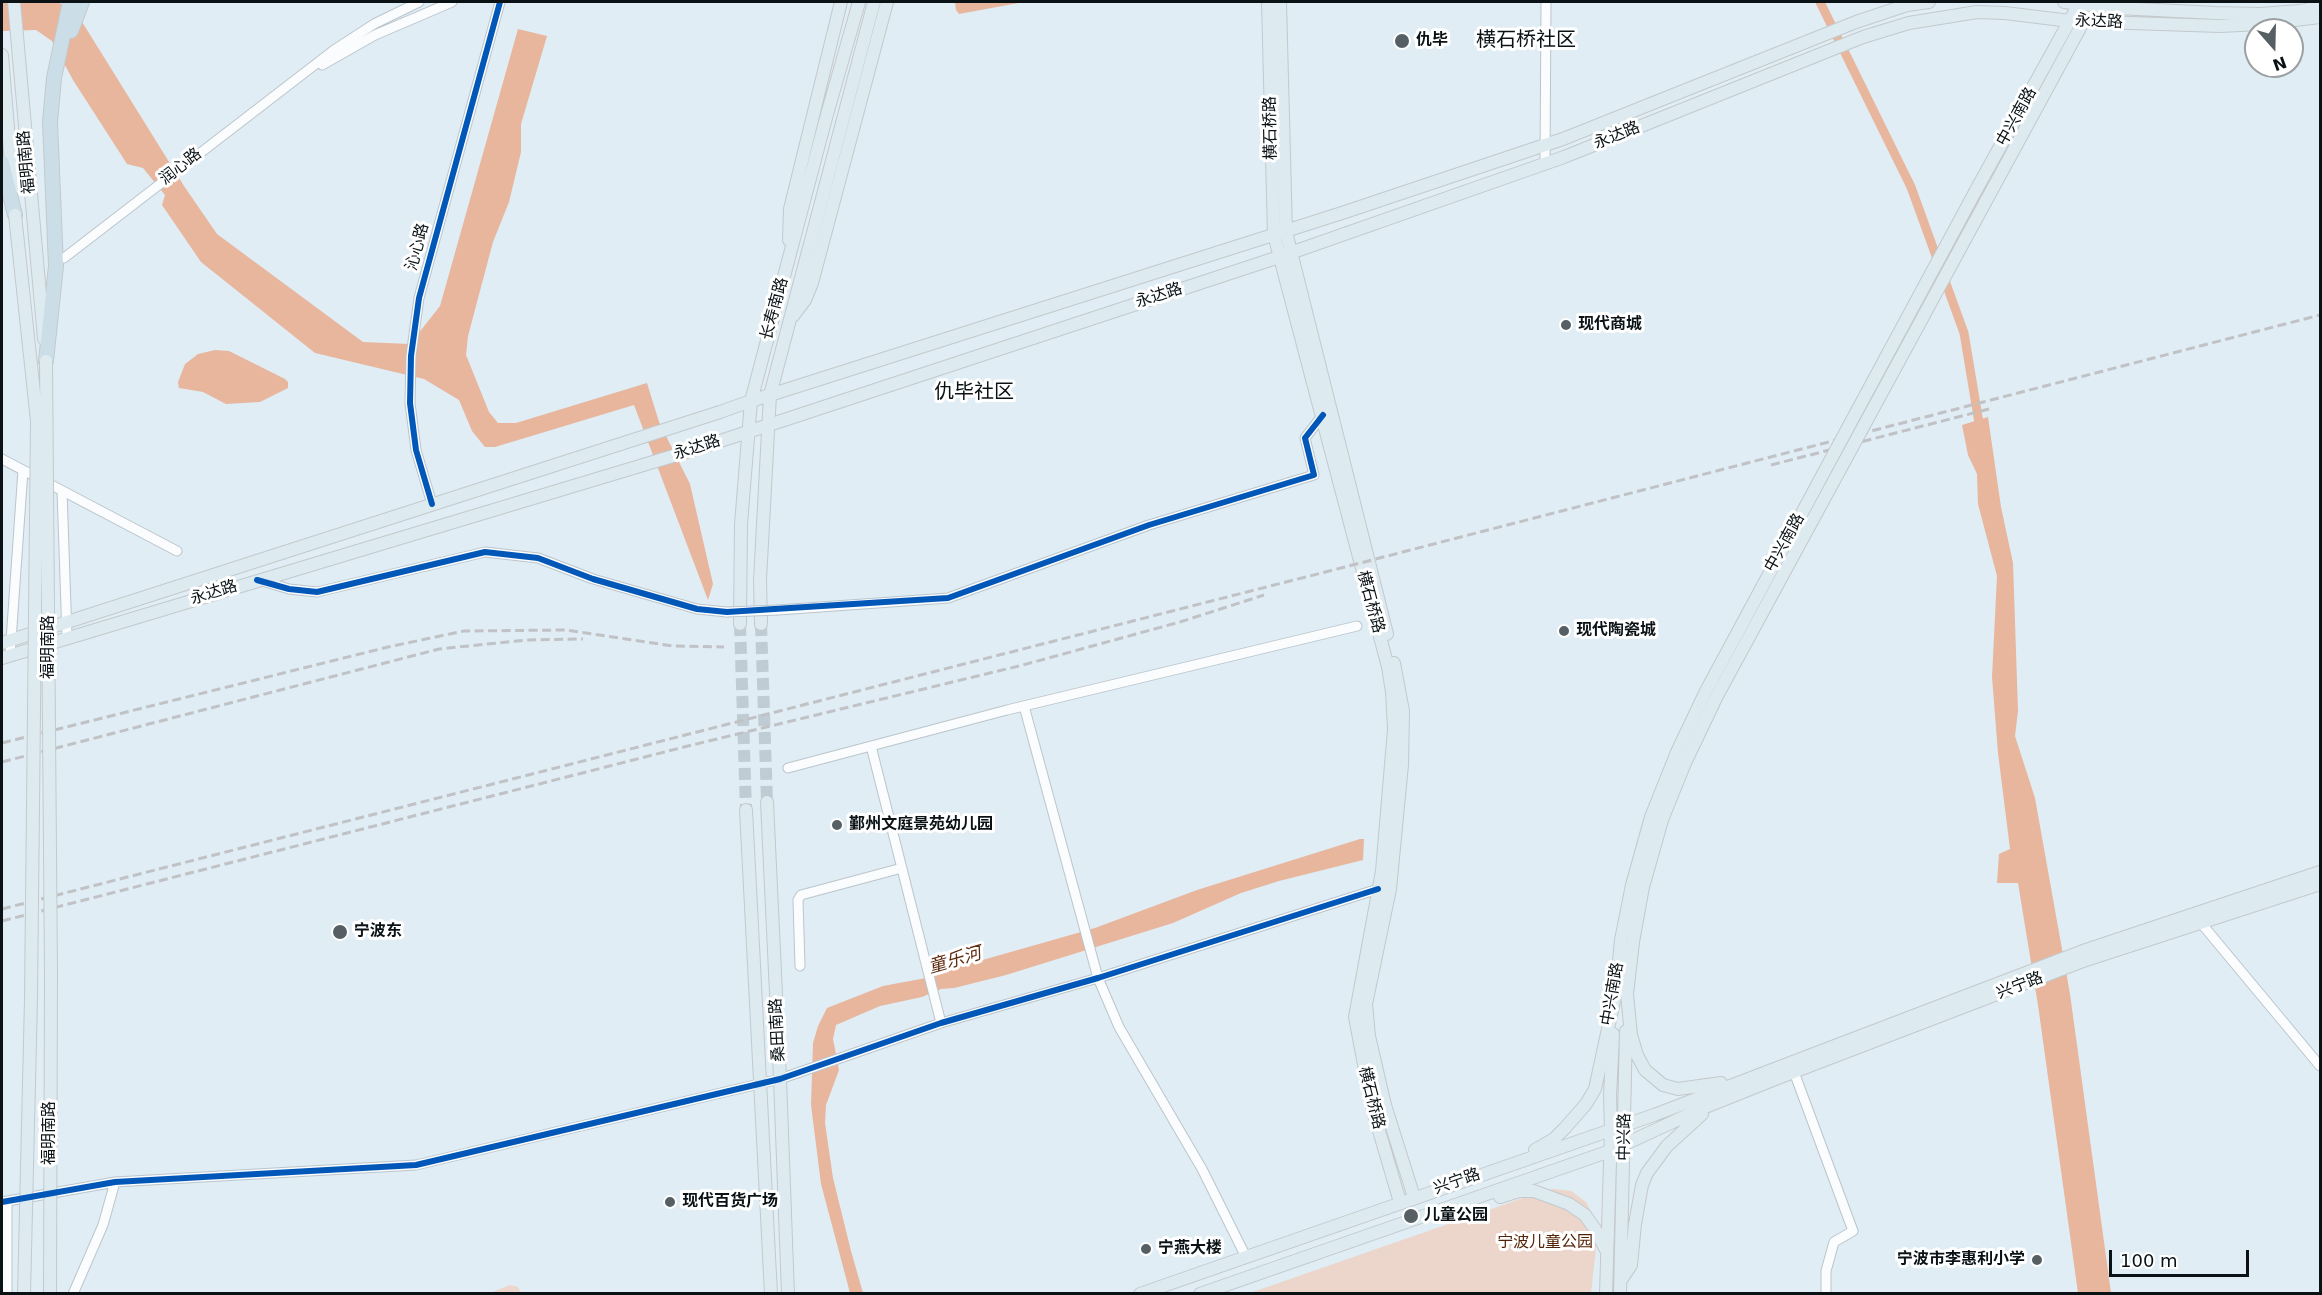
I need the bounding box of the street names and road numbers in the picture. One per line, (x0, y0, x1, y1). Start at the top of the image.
street label: 永达路 (2075, 12, 2123, 32)
street label: 中兴南路 (1993, 84, 2041, 150)
street label: 横石桥路 (1261, 96, 1281, 160)
street label: 永达路 (1591, 118, 1643, 154)
street label: 福明南路 (15, 129, 39, 195)
street label: 润心路 (156, 145, 206, 189)
street label: 沁心路 (403, 221, 433, 273)
street label: 长寿南路 (757, 276, 793, 342)
street label: 永达路 (1133, 279, 1185, 313)
street label: 永达路 (671, 431, 723, 465)
street label: 中兴南路 (1761, 510, 1809, 576)
street label: 横石桥路 (1352, 569, 1388, 635)
street label: 永达路 (188, 577, 240, 609)
street label: 福明南路 (39, 615, 59, 679)
street label: 中兴南路 (1598, 961, 1628, 1027)
street label: 兴宁路 (1994, 968, 2046, 1004)
street label: 桑田南路 (767, 998, 789, 1062)
street label: 横石桥路 (1354, 1065, 1388, 1131)
street label: 福明南路 (40, 1101, 60, 1165)
street label: 中兴路 (1615, 1113, 1635, 1161)
street label: 兴宁路 (1431, 1165, 1483, 1199)

